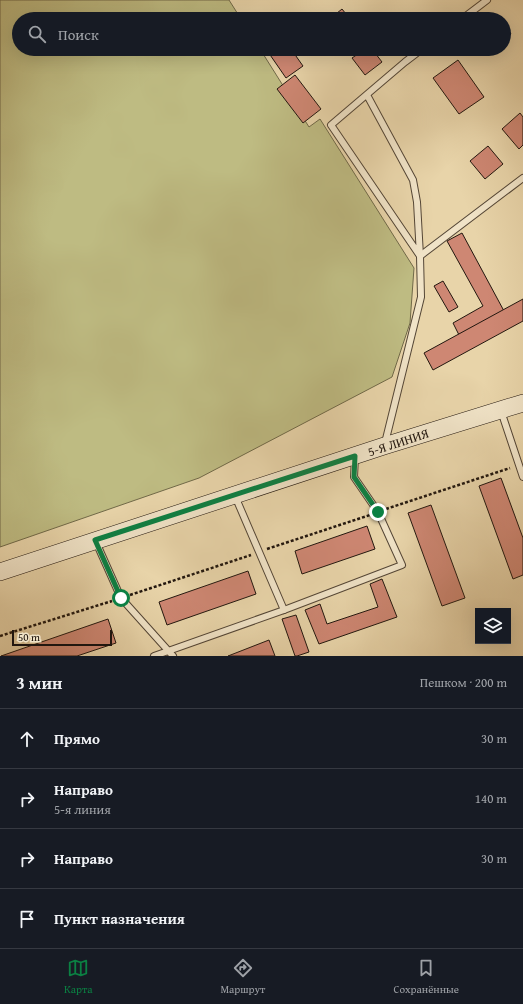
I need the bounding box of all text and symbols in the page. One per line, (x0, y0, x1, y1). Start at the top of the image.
search box (12, 12, 511, 56)
icon: search (26, 23, 48, 45)
text: Поиск (58, 24, 99, 45)
street label: 5-Я ЛИНИЯ (365, 424, 432, 461)
route end (369, 503, 387, 521)
route start (112, 589, 130, 607)
map controls (475, 608, 511, 644)
button: layers (475, 608, 511, 644)
scale bar (12, 628, 112, 647)
text: 50 m (18, 629, 40, 645)
text: 3 мин (16, 670, 62, 695)
text: Пешком · 200 m (420, 673, 507, 692)
icon: ahead (16, 728, 38, 750)
text: Прямо (54, 728, 100, 749)
text: 30 m (481, 729, 507, 748)
text: Направо (54, 779, 113, 800)
icon: right (16, 788, 38, 810)
text: 140 m (475, 789, 507, 808)
text: 5-я линия (54, 800, 111, 819)
icon: right (16, 848, 38, 870)
text: Направо (54, 848, 113, 869)
text: 30 m (481, 849, 507, 868)
icon: arrive (16, 908, 38, 930)
text: Пункт назначения (54, 908, 185, 929)
tab: Карта (64, 957, 92, 997)
tab: Маршрут (220, 957, 265, 997)
tab: Сохранённые (393, 957, 459, 997)

